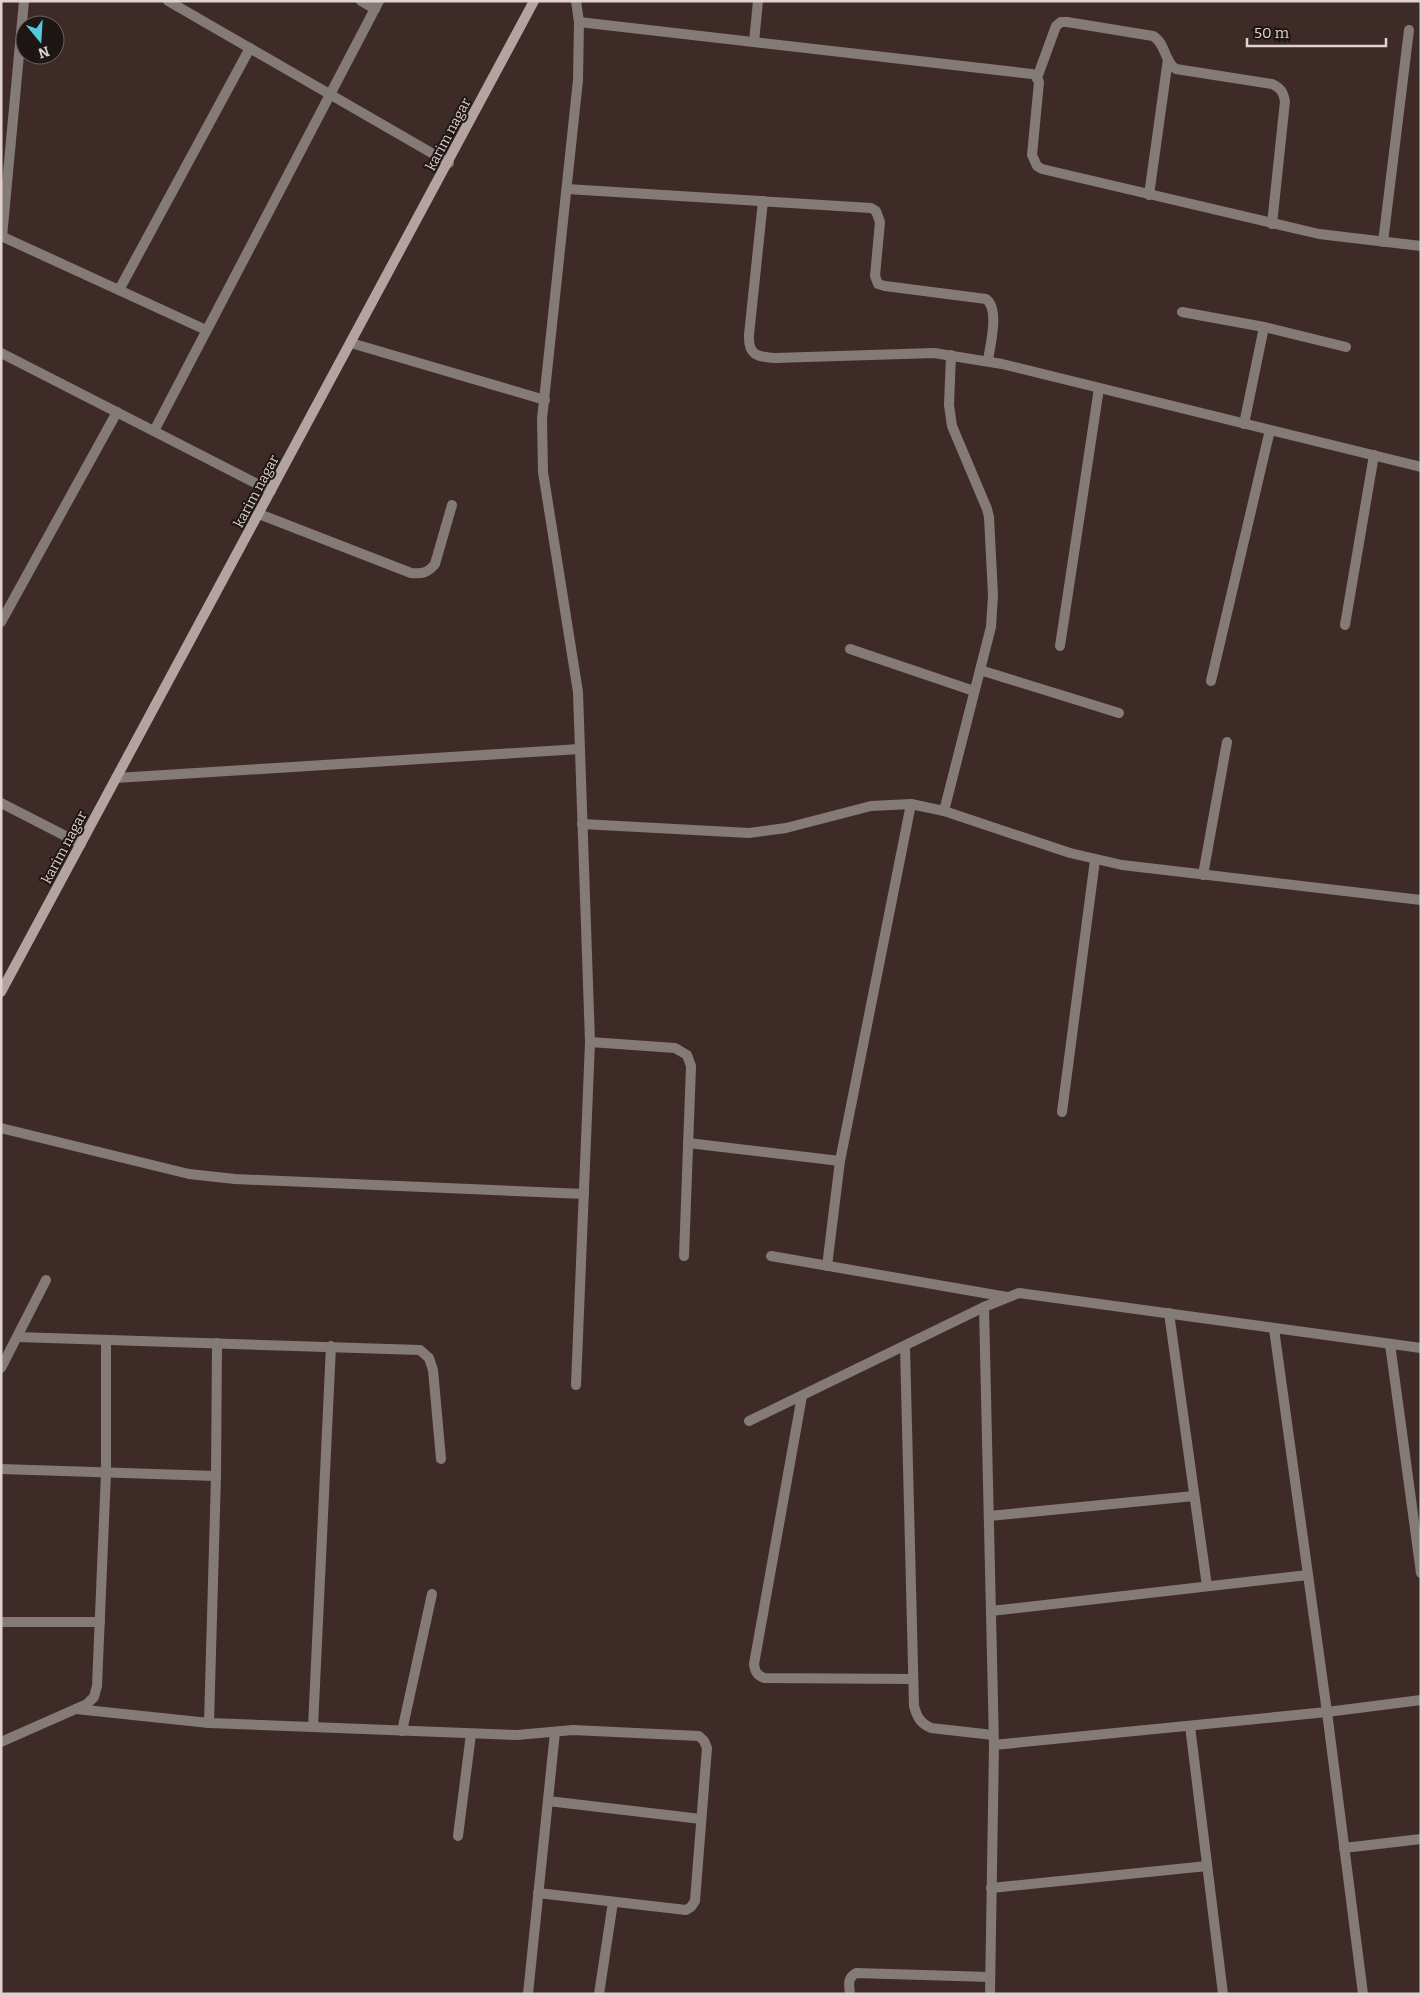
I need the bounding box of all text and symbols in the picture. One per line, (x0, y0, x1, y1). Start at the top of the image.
north arrow (15, 15, 65, 65)
scale bar (1247, 15, 1386, 47)
text: 50 m (1254, 24, 1290, 42)
text: N (36, 42, 52, 62)
street label: karim nagar (422, 95, 475, 173)
street label: karim nagar (230, 452, 283, 530)
street label: karim nagar (38, 808, 91, 886)

